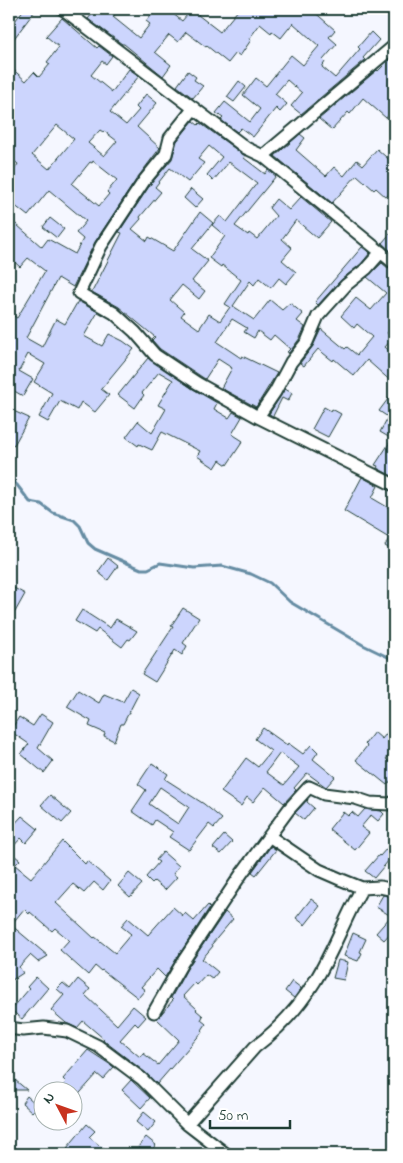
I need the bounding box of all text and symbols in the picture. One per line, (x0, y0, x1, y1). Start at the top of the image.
north arrow (32, 1080, 82, 1130)
text: N (38, 1088, 60, 1109)
scale bar (210, 1098, 290, 1130)
text: 50 m (218, 1105, 249, 1127)

